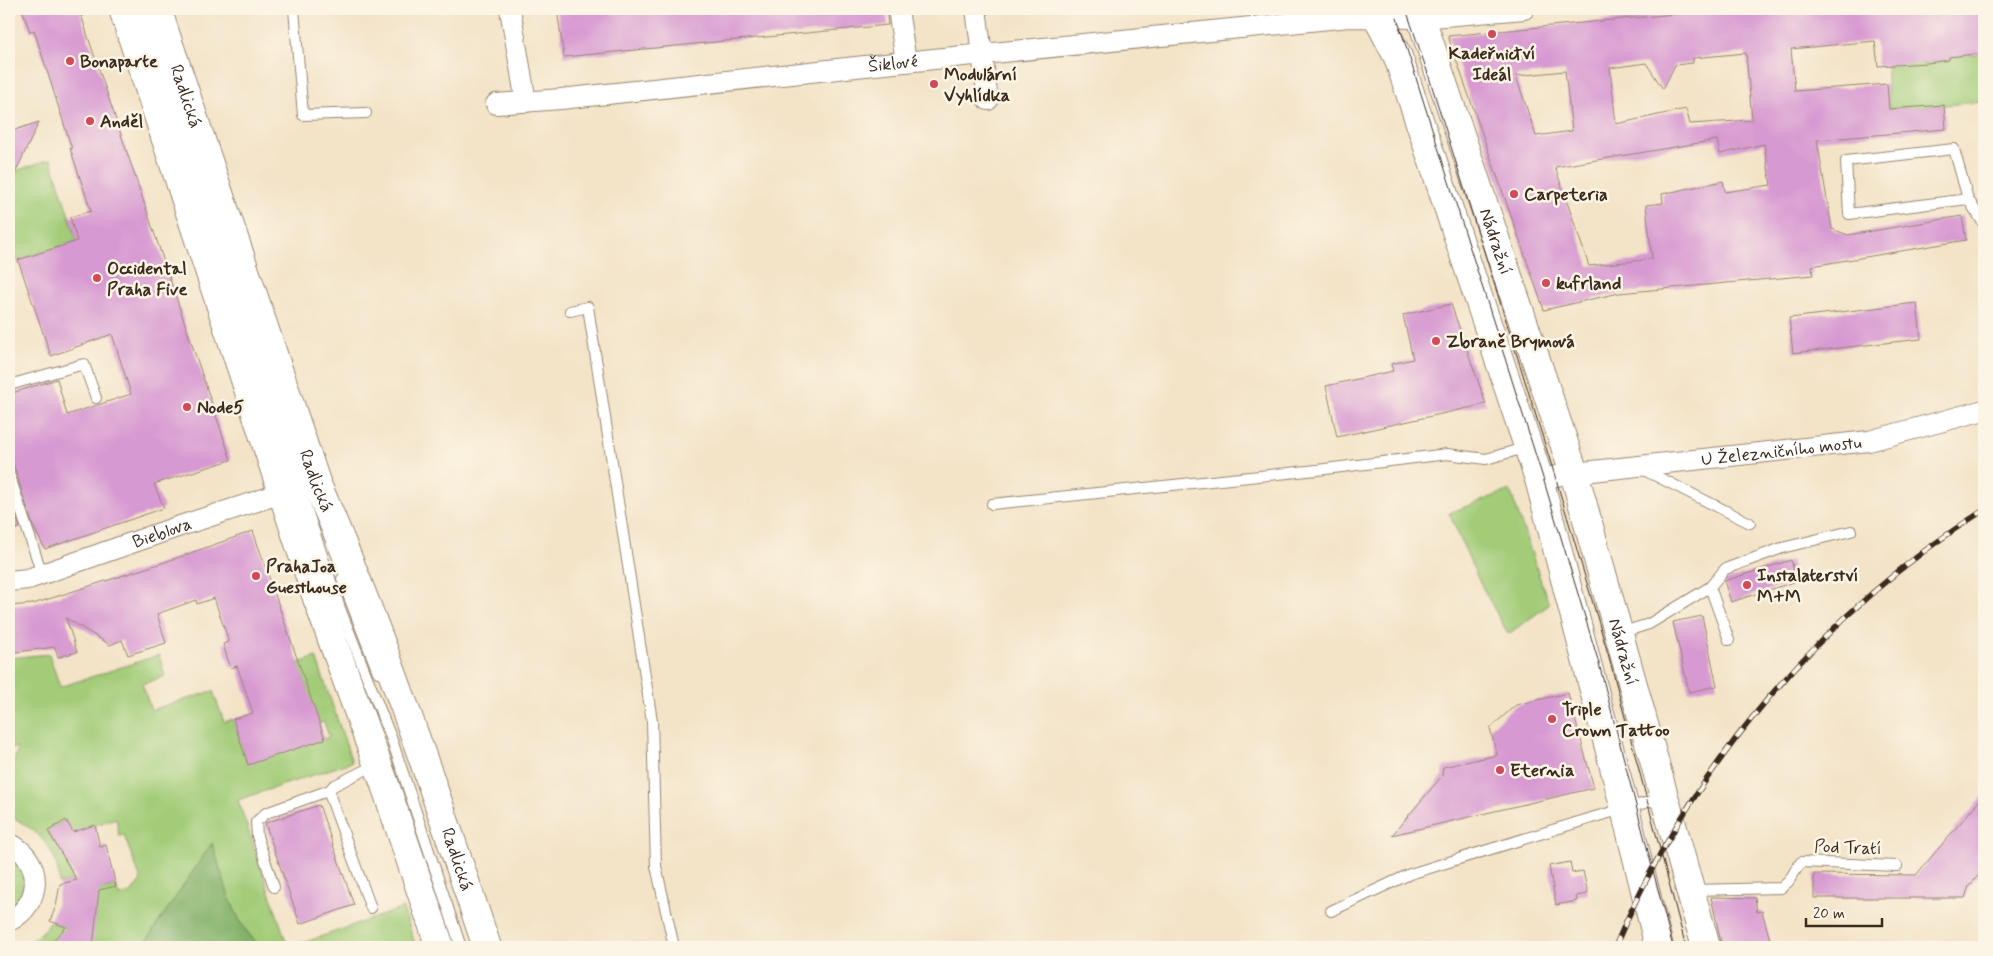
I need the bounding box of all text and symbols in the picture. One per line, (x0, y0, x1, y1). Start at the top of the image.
marker: Kadeřnictví Ideál (1486, 28, 1498, 40)
place label: Kadeřnictví Ideál (1449, 42, 1535, 87)
place label: Bonaparte (80, 50, 158, 74)
street label: Šiklové (867, 50, 919, 79)
marker: Bonaparte (64, 55, 76, 67)
street label: Radlická (164, 62, 207, 131)
place label: Modulární Vyhlídka (944, 63, 1017, 108)
marker: Modulární Vyhlídka (928, 78, 940, 90)
place label: Anděl (100, 110, 143, 134)
marker: Anděl (84, 115, 96, 127)
place label: Carpeteria (1524, 183, 1608, 207)
marker: Carpeteria (1508, 188, 1520, 200)
street label: Nádražní (1473, 205, 1517, 278)
place label: Occidental Praha Five (107, 257, 188, 302)
marker: Occidental Praha Five (91, 272, 103, 284)
place label: kufrland (1556, 272, 1621, 296)
marker: kufrland (1540, 277, 1552, 289)
place label: Zbraně Brymová (1446, 330, 1575, 354)
marker: Zbraně Brymová (1430, 335, 1442, 347)
place label: Node5 (197, 396, 244, 420)
marker: Node5 (181, 401, 193, 413)
street label: U Železničního mostu (1700, 431, 1863, 472)
street label: Radlická (293, 447, 339, 516)
street label: Bieblova (129, 512, 195, 555)
place label: PrahaJoa Guesthouse (266, 555, 347, 600)
place label: Instalaterství M+M (1757, 564, 1858, 609)
marker: PrahaJoa Guesthouse (250, 570, 262, 582)
marker: Instalaterství M+M (1741, 579, 1753, 591)
street label: Nádražní (1602, 616, 1644, 688)
place label: Triple Crown Tattoo (1562, 698, 1670, 743)
marker: Triple Crown Tattoo (1546, 713, 1558, 725)
place label: Eternia (1510, 759, 1574, 783)
marker: Eternia (1494, 764, 1506, 776)
street label: Radlická (435, 825, 478, 894)
street label: Pod Tratí (1814, 835, 1882, 861)
scale bar (1806, 896, 1882, 928)
text: 20 m (1813, 904, 1845, 924)

